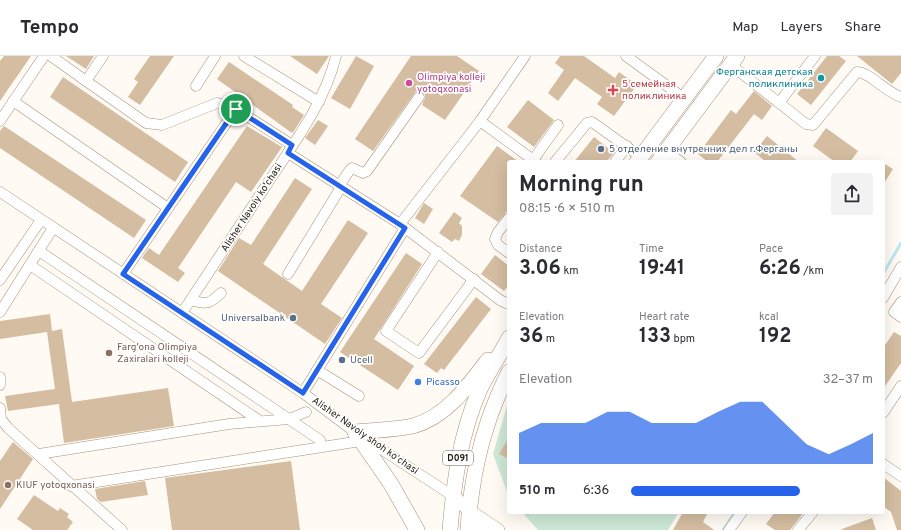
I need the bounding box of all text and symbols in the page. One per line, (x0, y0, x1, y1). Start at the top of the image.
text: Tempo (20, 16, 79, 40)
text: Map (732, 19, 758, 36)
text: Layers (780, 19, 822, 36)
text: Share (844, 19, 881, 36)
place label: Ферганская детская поликлиника (716, 66, 813, 91)
place label: Olimpiya kolleji yotoqxonasi (417, 71, 485, 96)
marker: Ферганская детская поликлиника (816, 73, 826, 83)
marker: Olimpiya kolleji yotoqxonasi (404, 78, 414, 88)
place label: 5 семейная поликлиника (622, 78, 686, 103)
marker: 5 семейная поликлиника (607, 84, 619, 96)
pin (219, 92, 253, 126)
icon: arrive (225, 98, 247, 120)
place label: 5 отделение внутренних дел г.Ферганы (609, 143, 798, 156)
marker: 5 отделение внутренних дел г.Ферганы (596, 144, 606, 154)
street label: Alisher Navoiy ko'chasi (219, 161, 285, 255)
text: Morning run (519, 172, 644, 199)
button: share (831, 173, 873, 215)
text: 08:15 · 6 × 510 m (519, 201, 615, 217)
text: Distance (519, 242, 562, 256)
text: Time (639, 242, 664, 256)
text: Pace (759, 242, 783, 256)
text: 3.06 (519, 256, 561, 282)
text: 19:41 (639, 256, 685, 282)
text: 6:26 (759, 256, 801, 282)
text: km (561, 264, 579, 278)
text: /km (801, 264, 824, 278)
text: Elevation (519, 310, 564, 324)
text: Heart rate (639, 310, 689, 324)
text: kcal (759, 310, 779, 324)
place label: Universalbank (221, 312, 285, 325)
marker: Universalbank (288, 313, 298, 323)
text: 36 (519, 324, 543, 350)
text: 133 (639, 324, 671, 350)
text: 192 (759, 324, 792, 350)
text: m (543, 332, 555, 346)
text: bpm (671, 332, 695, 346)
place label: Farg'ona Olimpiya Zaxiralari kolleji (117, 341, 197, 366)
marker: Farg'ona Olimpiya Zaxiralari kolleji (104, 348, 114, 358)
place label: Ucell (350, 354, 373, 367)
marker: Ucell (337, 355, 347, 365)
text: Elevation (519, 372, 572, 388)
text: 32–37 m (823, 372, 873, 388)
place label: Picasso (426, 376, 460, 389)
marker: Picasso (413, 377, 423, 387)
street label: Alisher Navoiy shoh koʻchasi (309, 394, 421, 478)
road number: D091 (443, 451, 473, 465)
place label: KIUF yotoqxonasi (16, 479, 95, 492)
marker: KIUF yotoqxonasi (3, 480, 13, 490)
text: 510 m (519, 483, 555, 499)
text: 6:36 (583, 483, 609, 499)

